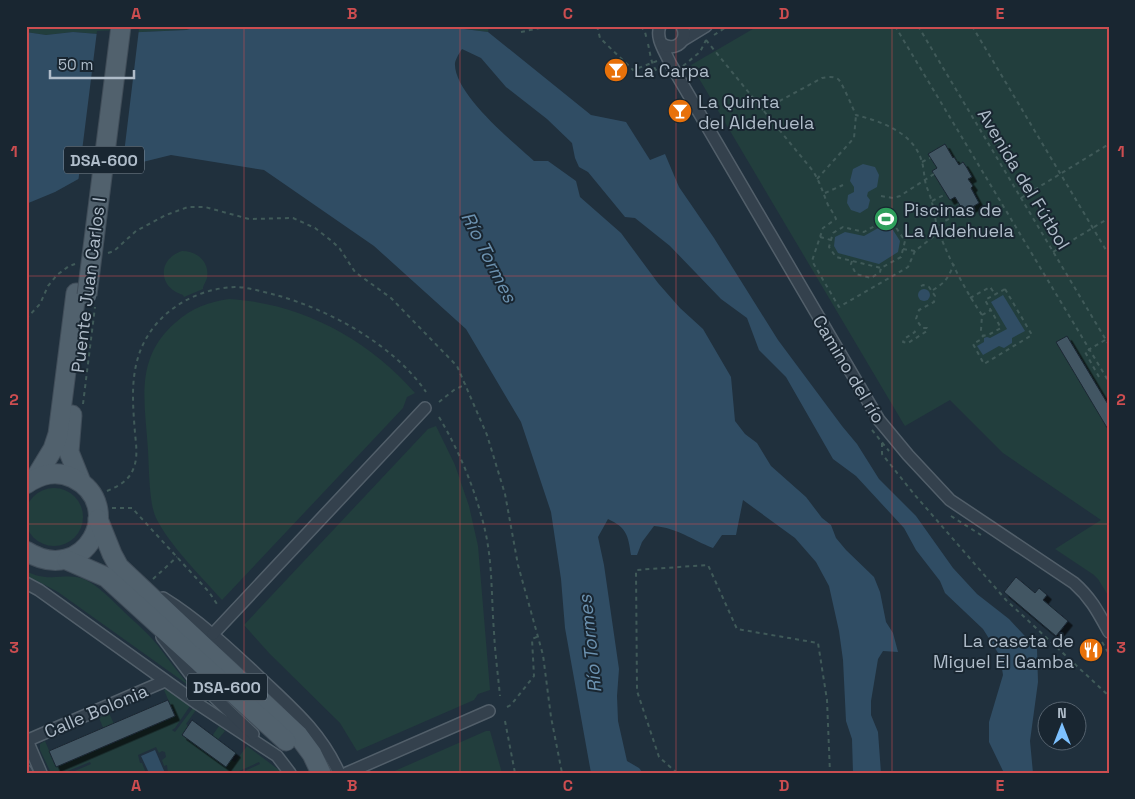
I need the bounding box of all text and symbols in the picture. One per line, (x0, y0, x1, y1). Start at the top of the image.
text: A (131, 3, 141, 24)
text: B (347, 3, 357, 24)
text: C (563, 3, 573, 24)
text: D (779, 3, 789, 24)
text: E (996, 3, 1005, 24)
scale bar (50, 48, 134, 80)
text: 50 m (58, 55, 93, 74)
bar icon: La Carpa (603, 57, 629, 83)
place label: La Carpa (634, 59, 709, 82)
place label: La Quinta del Aldehuela (698, 90, 814, 134)
bar icon: La Quinta del Aldehuela (667, 98, 693, 124)
street label: Avenida del Fútbol (973, 104, 1075, 254)
text: 1 (10, 141, 18, 162)
text: 1 (1117, 141, 1125, 162)
road number: DSA-600 (64, 146, 144, 174)
street label: Puente Juan Carlos I (66, 196, 110, 374)
place label: Piscinas de La Aldehuela (904, 198, 1014, 242)
sports icon: Piscinas de La Aldehuela (873, 206, 899, 232)
water label: Río Tormes (455, 207, 523, 307)
street label: Camino del río (808, 311, 890, 427)
text: 2 (9, 389, 19, 410)
text: 2 (1116, 389, 1126, 410)
water label: Río Tormes (572, 593, 608, 694)
place label: La caseta de Miguel El Gamba (933, 629, 1074, 673)
text: 3 (9, 637, 19, 658)
restaurant icon: La caseta de Miguel El Gamba (1078, 637, 1104, 663)
text: 3 (1116, 637, 1126, 658)
road number: DSA-600 (187, 674, 267, 700)
street label: Calle Bolonia (41, 679, 151, 743)
north arrow (1038, 702, 1088, 752)
text: N (1057, 704, 1067, 722)
text: A (131, 775, 141, 796)
text: B (347, 775, 357, 796)
text: C (563, 775, 573, 796)
text: D (779, 775, 789, 796)
text: E (996, 775, 1005, 796)

